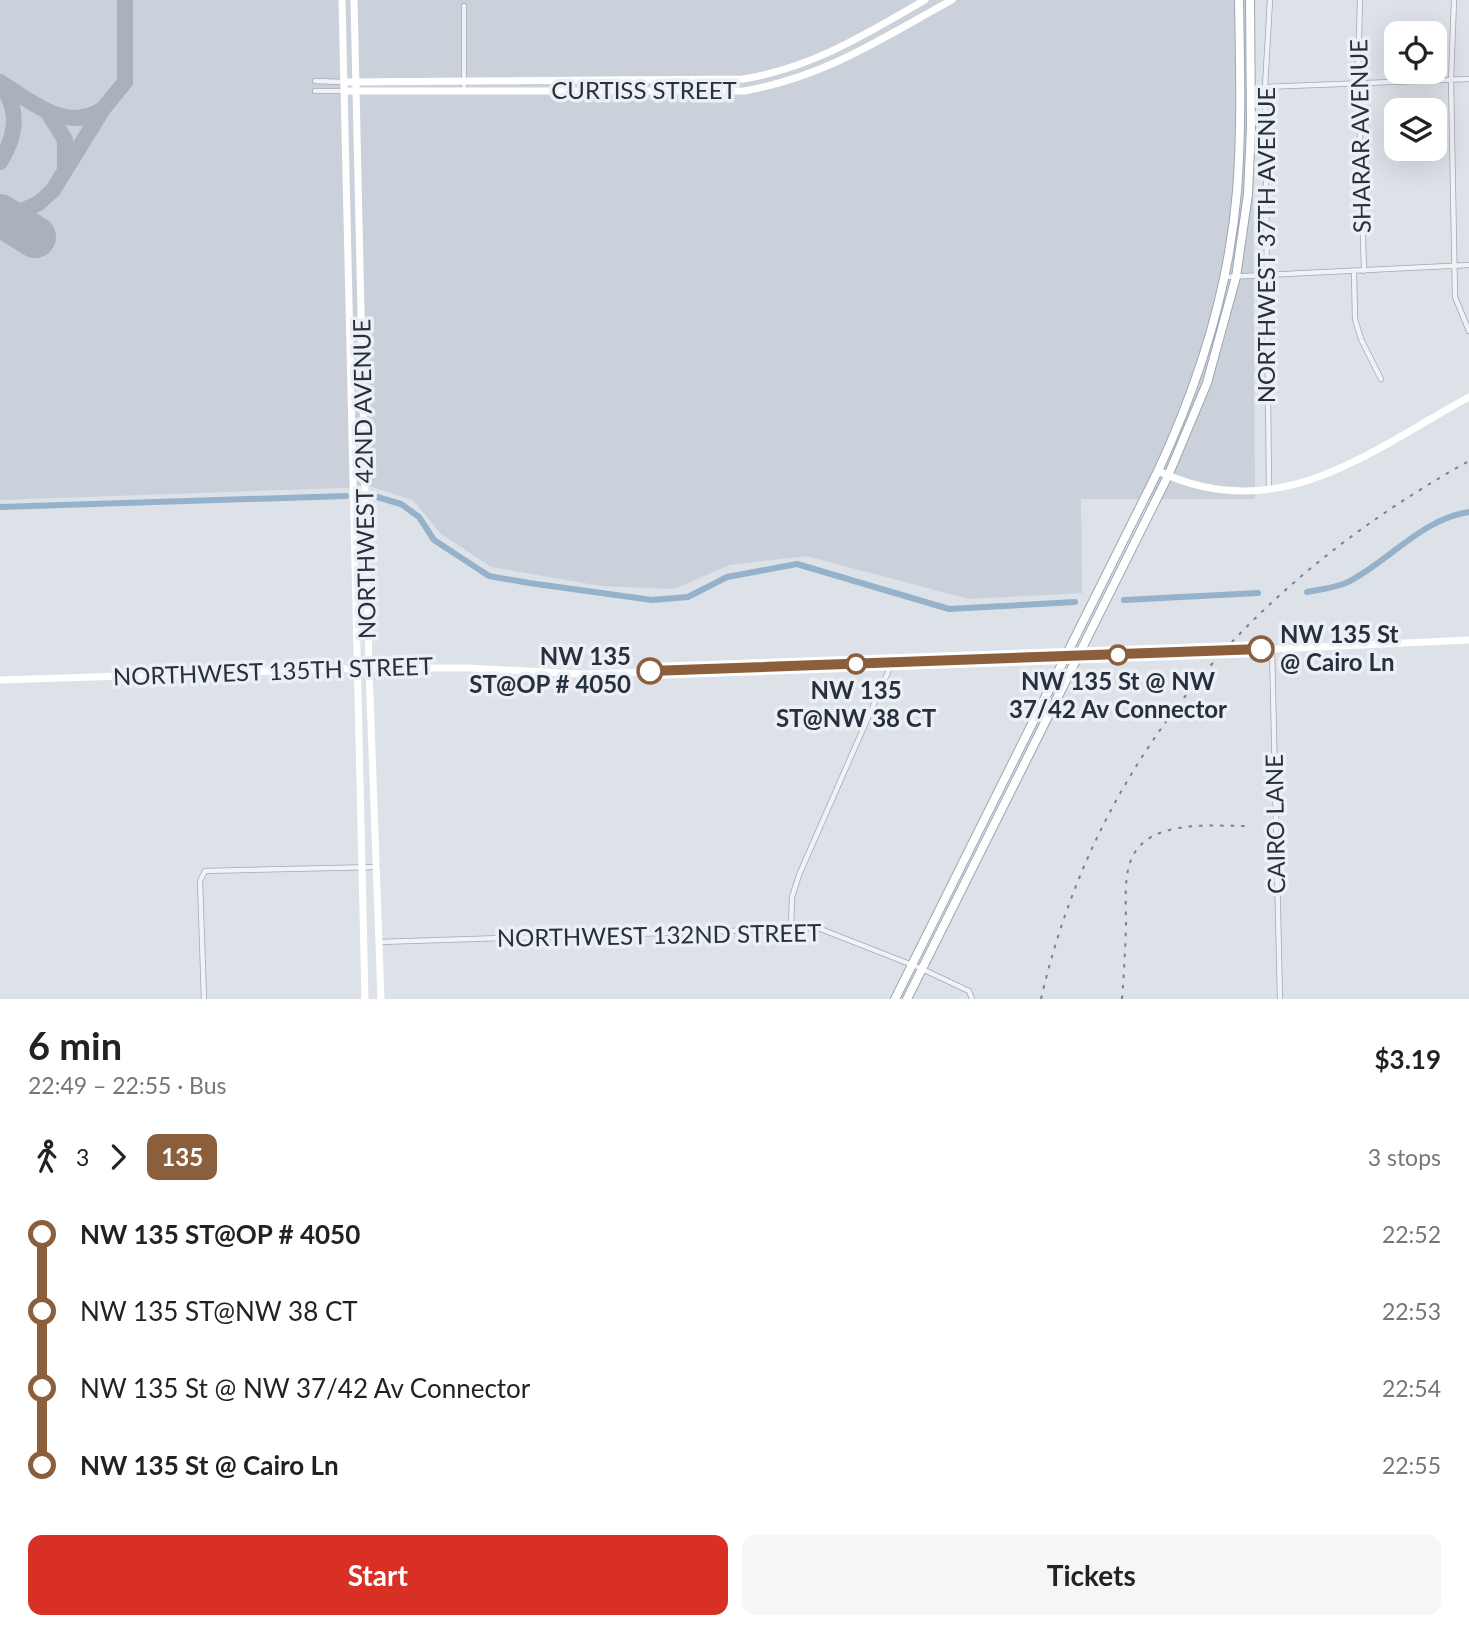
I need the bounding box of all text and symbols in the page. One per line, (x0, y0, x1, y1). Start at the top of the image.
map controls (1384, 21, 1447, 161)
button: locate (1384, 21, 1447, 84)
street label: SHARAR AVENUE (1343, 39, 1376, 233)
street label: CURTISS STREET (551, 75, 737, 104)
street label: NORTHWEST 37TH AVENUE (1251, 87, 1280, 403)
button: layers (1384, 98, 1447, 161)
street label: NORTHWEST 42ND AVENUE (346, 319, 381, 640)
place label: NW 135 St @ Cairo Ln (1280, 619, 1399, 676)
marker: NW 135 St @ Cairo Ln (1248, 636, 1274, 662)
place label: NW 135 ST@OP # 4050 (469, 641, 631, 698)
marker: NW 135 St @ NW 37/42 Av Connector (1108, 645, 1128, 665)
street label: NORTHWEST 135TH STREET (112, 650, 434, 691)
marker: NW 135 ST@NW 38 CT (846, 654, 866, 674)
marker: NW 135 ST@OP # 4050 (637, 658, 663, 684)
place label: NW 135 St @ NW 37/42 Av Connector (1009, 666, 1227, 723)
place label: NW 135 ST@NW 38 CT (776, 675, 937, 732)
street label: CAIRO LANE (1259, 754, 1290, 894)
street label: NORTHWEST 132ND STREET (497, 917, 821, 952)
text: 6 min (28, 1022, 122, 1068)
text: $3.19 (1375, 1043, 1441, 1075)
text: 22:49 – 22:55 · Bus (28, 1071, 227, 1099)
icon: walk (28, 1138, 66, 1176)
icon: forward (99, 1138, 137, 1176)
text: 135 (161, 1142, 203, 1171)
text: 3 (76, 1143, 89, 1171)
text: 3 stops (1368, 1143, 1441, 1171)
text: NW 135 ST@OP # 4050 (80, 1218, 360, 1250)
text: 22:52 (1382, 1220, 1441, 1248)
text: NW 135 ST@NW 38 CT (80, 1295, 358, 1327)
text: 22:53 (1382, 1297, 1441, 1325)
text: NW 135 St @ NW 37/42 Av Connector (80, 1372, 530, 1404)
text: 22:54 (1382, 1374, 1441, 1402)
text: NW 135 St @ Cairo Ln (80, 1449, 339, 1481)
text: 22:55 (1382, 1451, 1441, 1479)
button: Start (28, 1535, 728, 1615)
button: Tickets (742, 1535, 1441, 1615)

